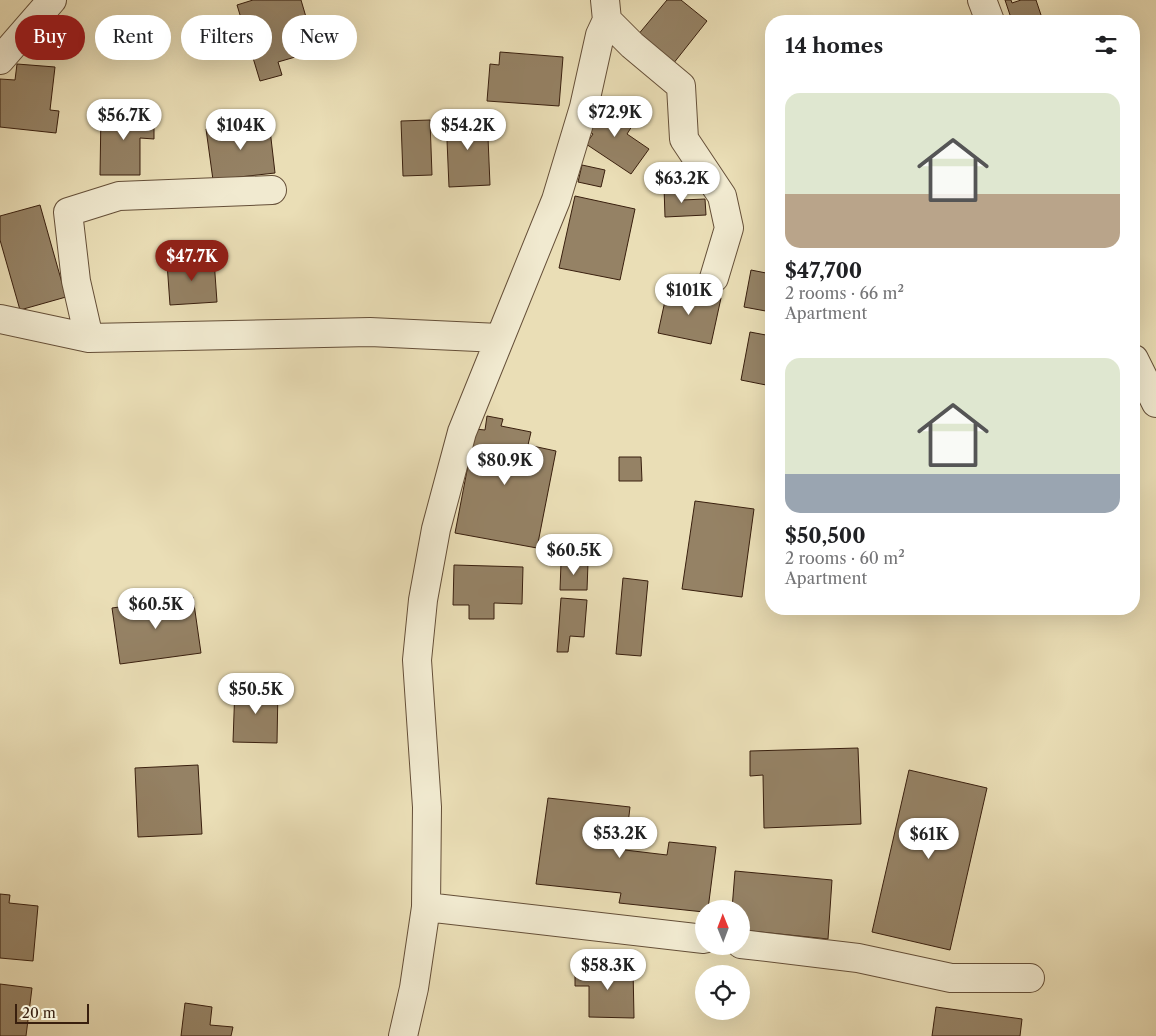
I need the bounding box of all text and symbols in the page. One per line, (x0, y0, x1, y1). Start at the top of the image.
chip: Buy (15, 15, 85, 60)
chip: Rent (95, 15, 171, 60)
chip: Filters (181, 15, 272, 60)
chip: New (282, 15, 357, 60)
icon: filters (1092, 31, 1120, 59)
text: 14 homes (785, 33, 883, 58)
pin: $72.9K (574, 96, 656, 138)
pin: $56.7K (83, 98, 165, 141)
text: $72.9K (588, 102, 642, 122)
text: $56.7K (98, 105, 150, 125)
pin: $104K (206, 108, 276, 151)
pin: $54.2K (427, 108, 509, 151)
text: $104K (217, 115, 265, 135)
text: $54.2K (441, 115, 495, 135)
icon: home (908, 125, 998, 215)
pin: $63.2K (641, 162, 723, 204)
text: $63.2K (655, 168, 709, 188)
pin: $47.7K (151, 240, 233, 282)
text: $47.7K (166, 246, 218, 266)
text: $47,700 (785, 258, 862, 283)
pin: $101K (654, 274, 724, 316)
text: $101K (666, 280, 712, 300)
text: 2 rooms · 66 m² (785, 283, 904, 303)
text: Apartment (785, 303, 867, 323)
icon: home (908, 390, 998, 480)
pin: $80.9K (464, 444, 546, 486)
text: $80.9K (477, 450, 533, 470)
text: $50,500 (785, 523, 866, 548)
pin: $60.5K (533, 534, 615, 576)
text: $60.5K (547, 540, 601, 560)
text: 2 rooms · 60 m² (785, 548, 905, 568)
text: Apartment (785, 568, 867, 588)
pin: $60.5K (115, 588, 197, 630)
text: $60.5K (129, 594, 183, 614)
pin: $50.5K (215, 672, 297, 715)
text: $50.5K (229, 679, 283, 699)
pin: $53.2K (579, 816, 661, 859)
pin: $61K (899, 818, 959, 860)
text: $53.2K (593, 823, 647, 843)
text: $61K (910, 824, 948, 844)
north arrow (695, 900, 750, 955)
map controls (695, 900, 750, 1020)
pin: $58.3K (567, 948, 649, 991)
text: $58.3K (581, 955, 635, 975)
button: locate (695, 965, 750, 1020)
scale bar (15, 1001, 89, 1024)
text: 20 m (22, 1004, 56, 1022)

